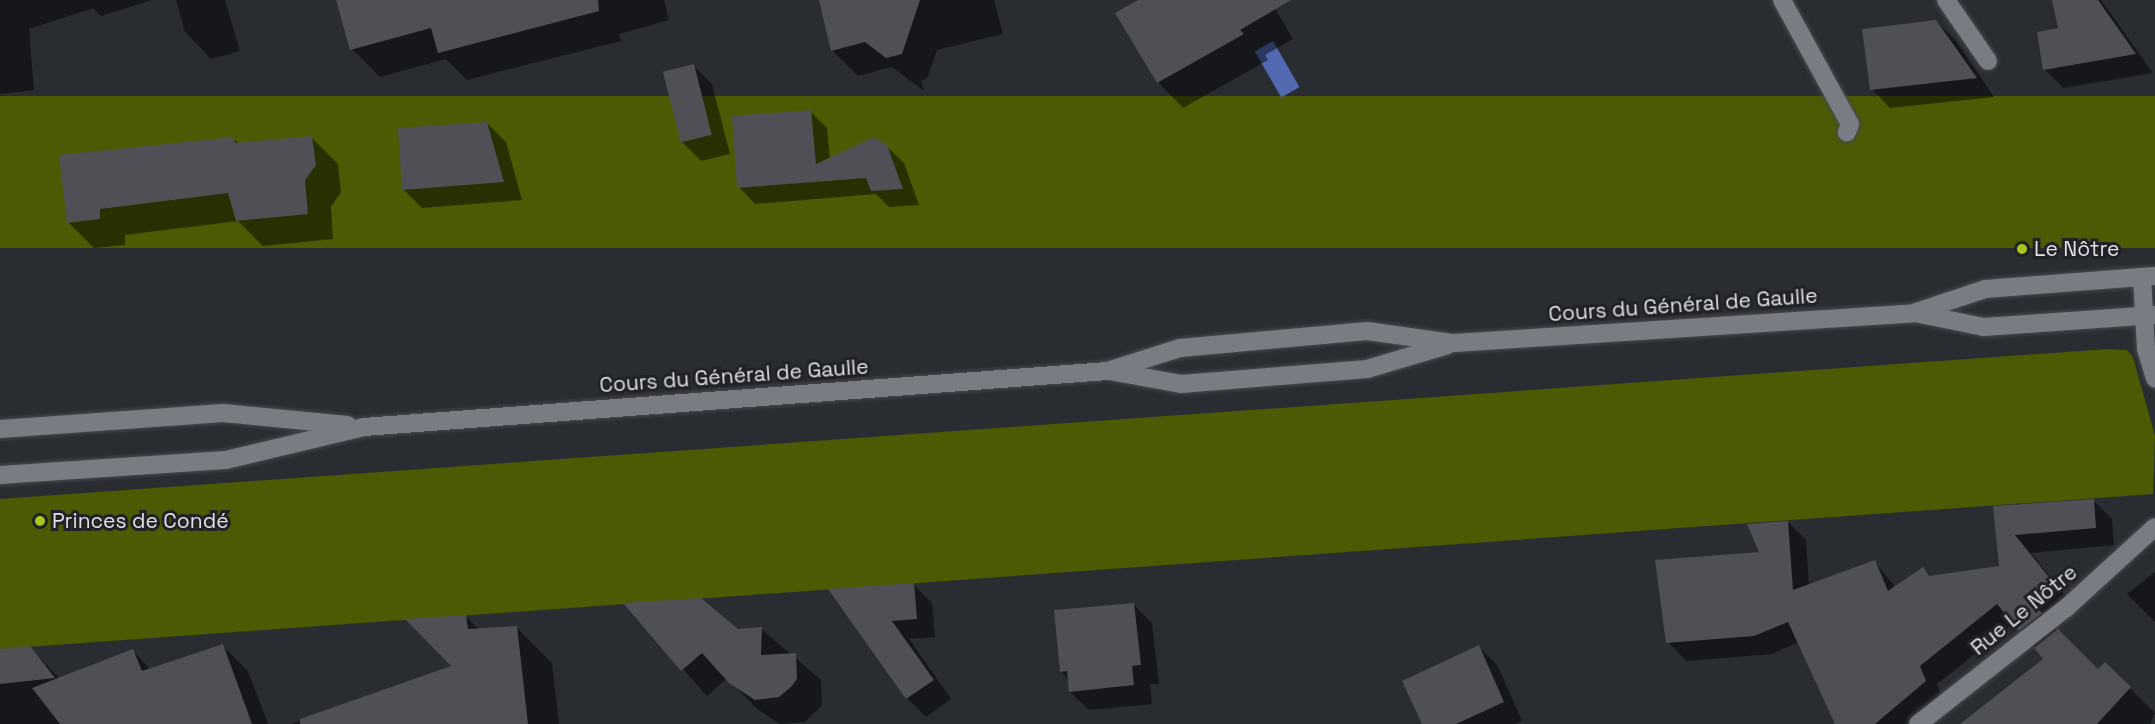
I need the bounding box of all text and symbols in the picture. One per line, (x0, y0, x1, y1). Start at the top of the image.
place label: Le Nôtre (2034, 236, 2119, 262)
marker: Le Nôtre (2015, 242, 2029, 256)
street label: Cours du Général de Gaulle (1548, 283, 1818, 327)
street label: Cours du Général de Gaulle (599, 354, 869, 398)
place label: Princes de Condé (52, 508, 229, 534)
marker: Princes de Condé (33, 514, 47, 528)
street label: Rue Le Nôtre (1966, 560, 2082, 660)

